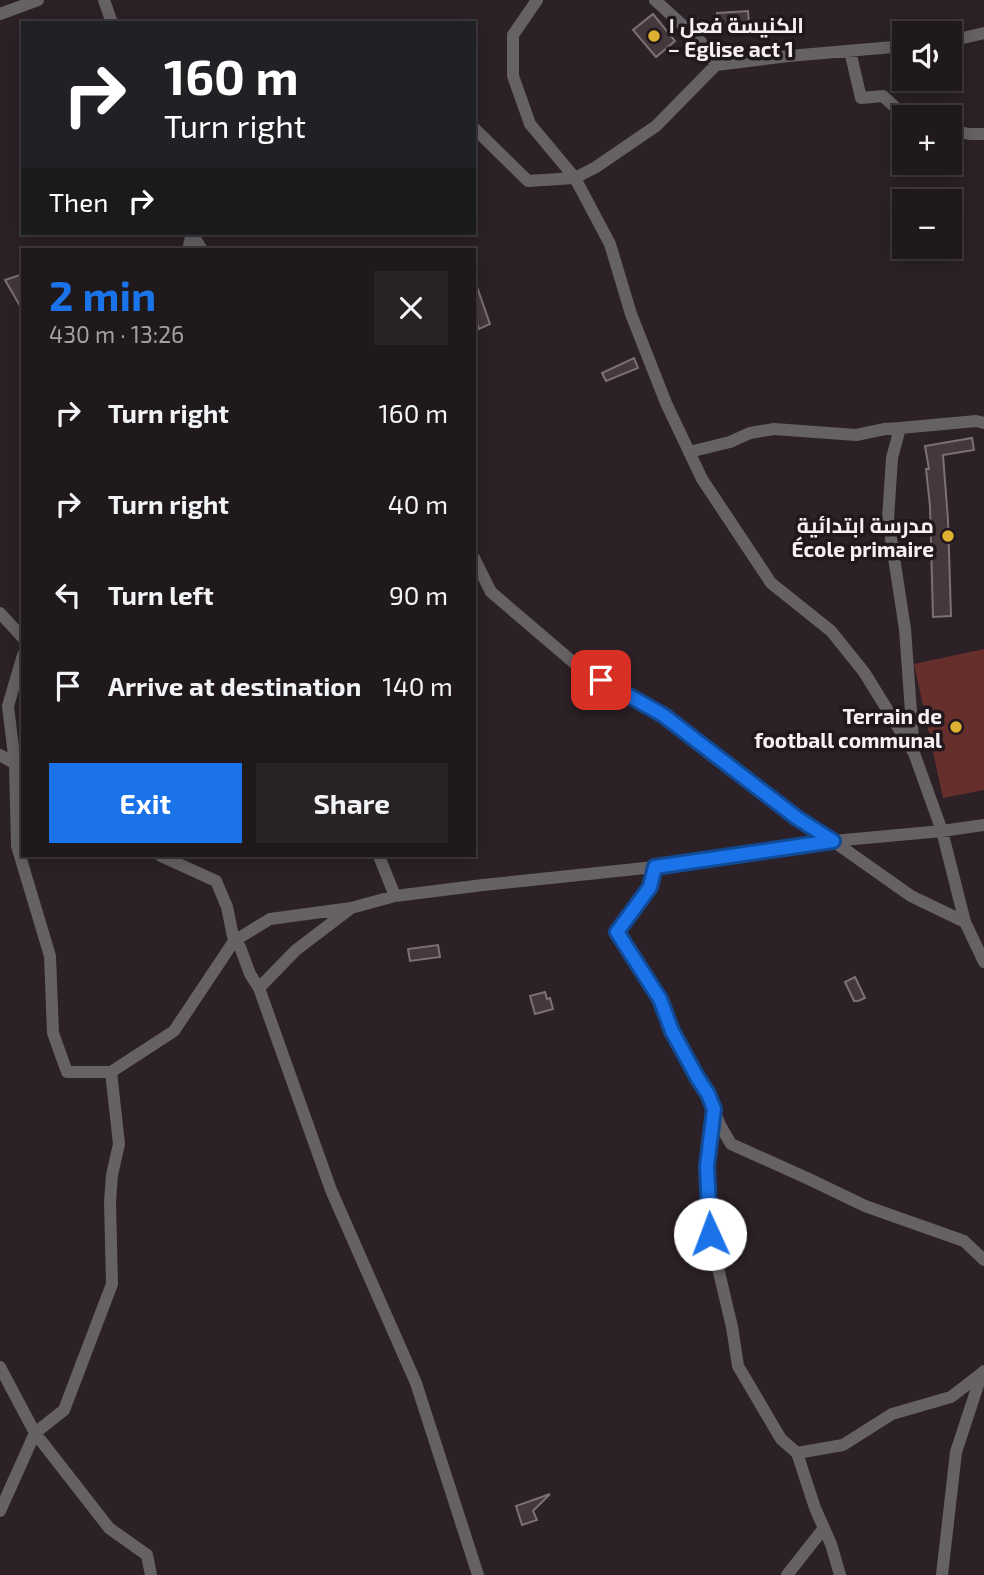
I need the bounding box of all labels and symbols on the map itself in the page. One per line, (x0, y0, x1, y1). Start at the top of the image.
place label: الكنيسة فعل ۱ – Eglise act 1 (668, 12, 804, 61)
marker: الكنيسة فعل ۱ – Eglise act 1 (646, 28, 662, 44)
place label: مدرسة ابتدائية École primaire (791, 512, 934, 561)
marker: مدرسة ابتدائية École primaire (940, 528, 956, 544)
pin (571, 650, 631, 710)
place label: Terrain de football communal (754, 703, 942, 752)
marker: Terrain de football communal (948, 719, 964, 735)
position arrow (673, 1197, 747, 1271)

